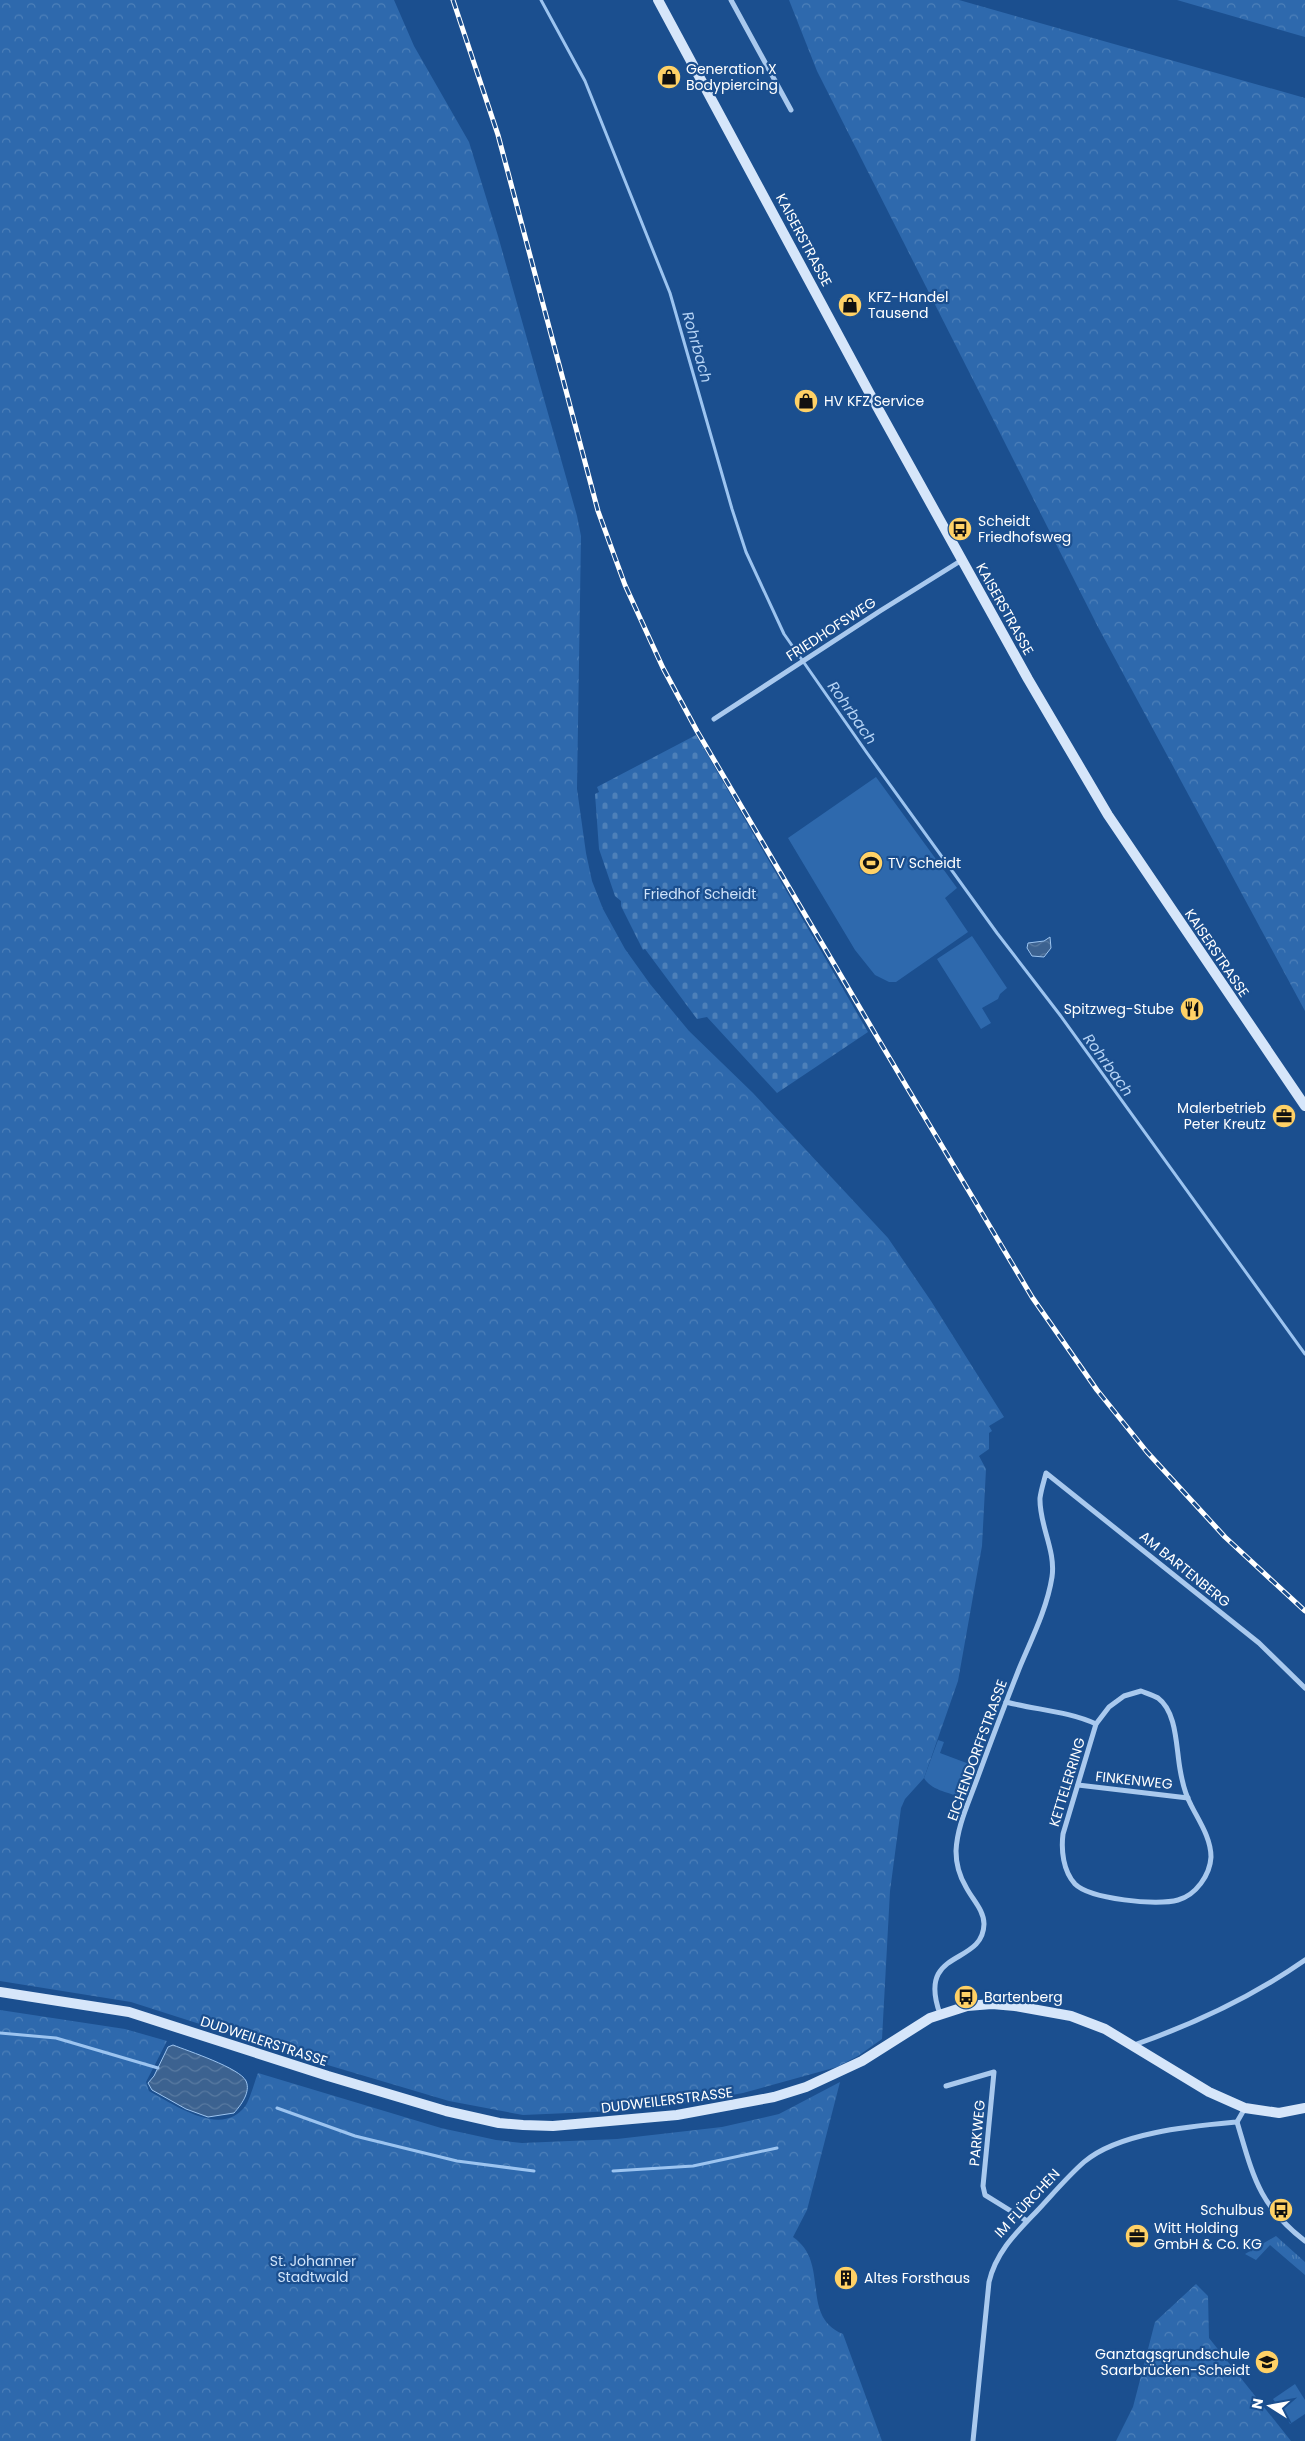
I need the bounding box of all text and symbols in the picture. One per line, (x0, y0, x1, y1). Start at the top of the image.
place label: Generation X Bodypiercing (686, 59, 778, 95)
shop icon: Generation X Bodypiercing (656, 64, 682, 90)
street label: KAISERSTRASSE (771, 190, 837, 290)
place label: KFZ-Handel Tausend (868, 287, 948, 323)
shop icon: KFZ-Handel Tausend (837, 292, 863, 318)
water label: Rohrbach (677, 309, 718, 385)
shop icon: HV KFZ Service (793, 388, 819, 414)
place label: HV KFZ Service (824, 391, 925, 411)
place label: Scheidt Friedhofsweg (978, 511, 1071, 547)
bus stop icon: Scheidt Friedhofsweg (947, 516, 973, 542)
street label: KAISERSTRASSE (971, 559, 1039, 659)
street label: FRIEDHOFSWEG (782, 592, 880, 666)
water label: Rohrbach (823, 677, 882, 749)
sports icon: TV Scheidt (858, 850, 884, 876)
place label: TV Scheidt (888, 853, 961, 873)
park label: Friedhof Scheidt (644, 884, 756, 904)
street label: KAISERSTRASSE (1180, 905, 1254, 1001)
restaurant icon: Spitzweg-Stube (1179, 996, 1205, 1022)
place label: Spitzweg-Stube (1064, 999, 1174, 1019)
water label: Rohrbach (1078, 1029, 1138, 1100)
place label: Malerbetrieb Peter Kreutz (1177, 1098, 1266, 1134)
office icon: Malerbetrieb Peter Kreutz (1271, 1103, 1297, 1129)
street label: AM BARTENBERG (1135, 1526, 1235, 1612)
street label: EICHENDORFFSTRASSE (942, 1677, 1012, 1823)
street label: KETTELERRING (1044, 1735, 1090, 1829)
street label: FINKENWEG (1094, 1766, 1174, 1794)
bus stop icon: Bartenberg (953, 1984, 979, 2010)
place label: Bartenberg (984, 1987, 1063, 2007)
street label: DUDWEILERSTRASSE (198, 2011, 330, 2071)
street label: DUDWEILERSTRASSE (600, 2082, 734, 2118)
street label: PARKWEG (964, 2099, 990, 2167)
street label: IM FLÜRCHEN (990, 2164, 1064, 2242)
bus stop icon: Schulbus (1268, 2197, 1294, 2223)
place label: Schulbus (1200, 2200, 1264, 2220)
place label: Witt Holding GmbH & Co. KG (1154, 2218, 1262, 2254)
office icon: Witt Holding GmbH & Co. KG (1124, 2223, 1150, 2249)
park label: St. Johanner Stadtwald (270, 2251, 356, 2287)
building icon: Altes Forsthaus (833, 2265, 859, 2291)
place label: Altes Forsthaus (864, 2268, 970, 2288)
place label: Ganztagsgrundschule Saarbrücken-Scheidt (1095, 2344, 1250, 2380)
school or university icon: Ganztagsgrundschule Saarbrücken-Scheidt (1254, 2349, 1280, 2375)
north arrow (1245, 2381, 1295, 2431)
text: N (1246, 2396, 1268, 2411)

